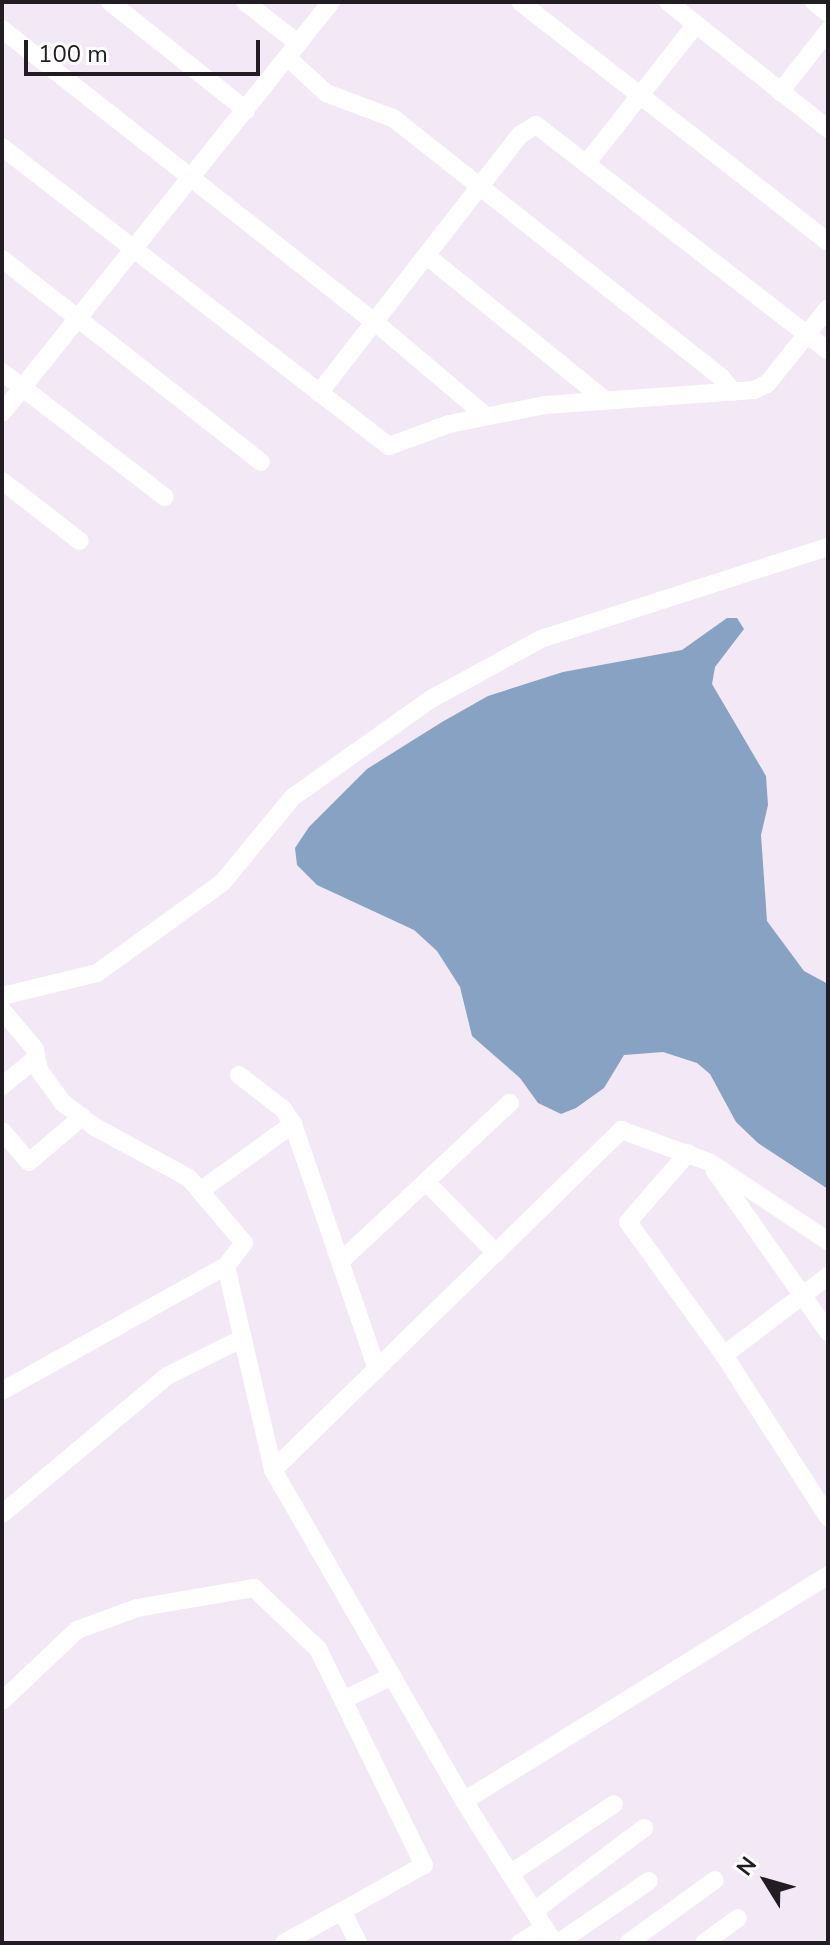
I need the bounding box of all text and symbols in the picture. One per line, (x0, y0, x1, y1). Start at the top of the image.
scale bar (28, 24, 264, 74)
text: 100 m (38, 38, 108, 70)
north arrow (726, 1841, 806, 1921)
text: N (730, 1851, 764, 1882)

